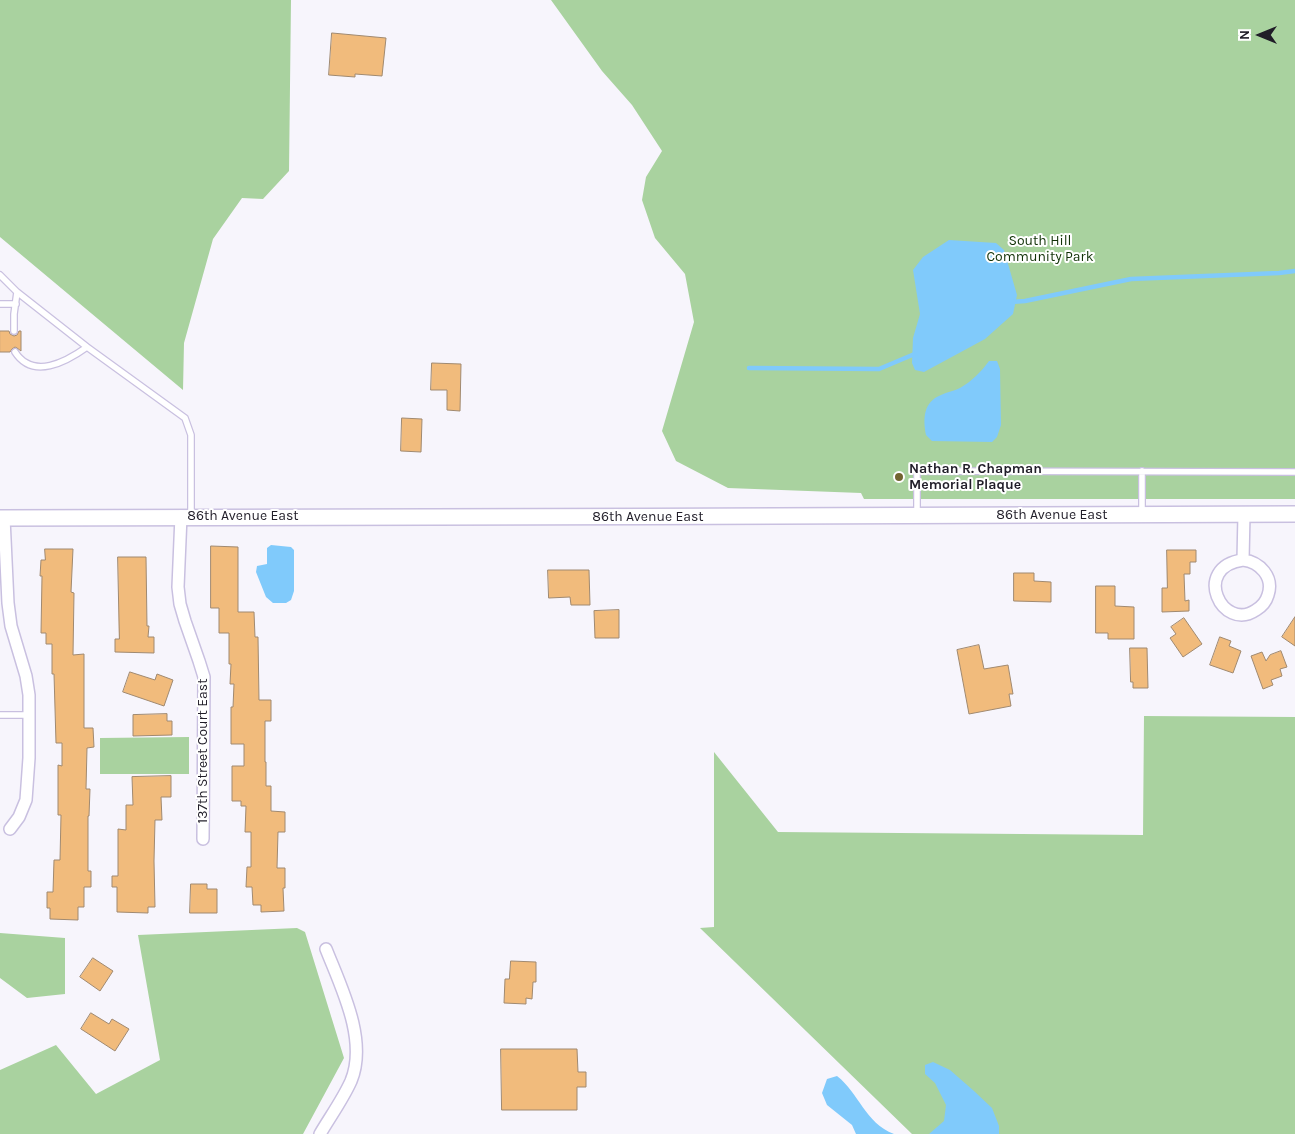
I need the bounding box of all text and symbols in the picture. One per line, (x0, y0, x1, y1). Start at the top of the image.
north arrow (1235, 10, 1285, 60)
text: N (1236, 30, 1253, 40)
park label: South Hill Community Park (986, 233, 1094, 266)
place label: Nathan R. Chapman Memorial Plaque (909, 461, 1042, 494)
marker: Nathan R. Chapman Memorial Plaque (893, 471, 905, 483)
street label: 86th Avenue East (996, 507, 1108, 523)
street label: 86th Avenue East (187, 508, 299, 524)
street label: 86th Avenue East (592, 509, 704, 525)
street label: 137th Street Court East (195, 679, 211, 823)

